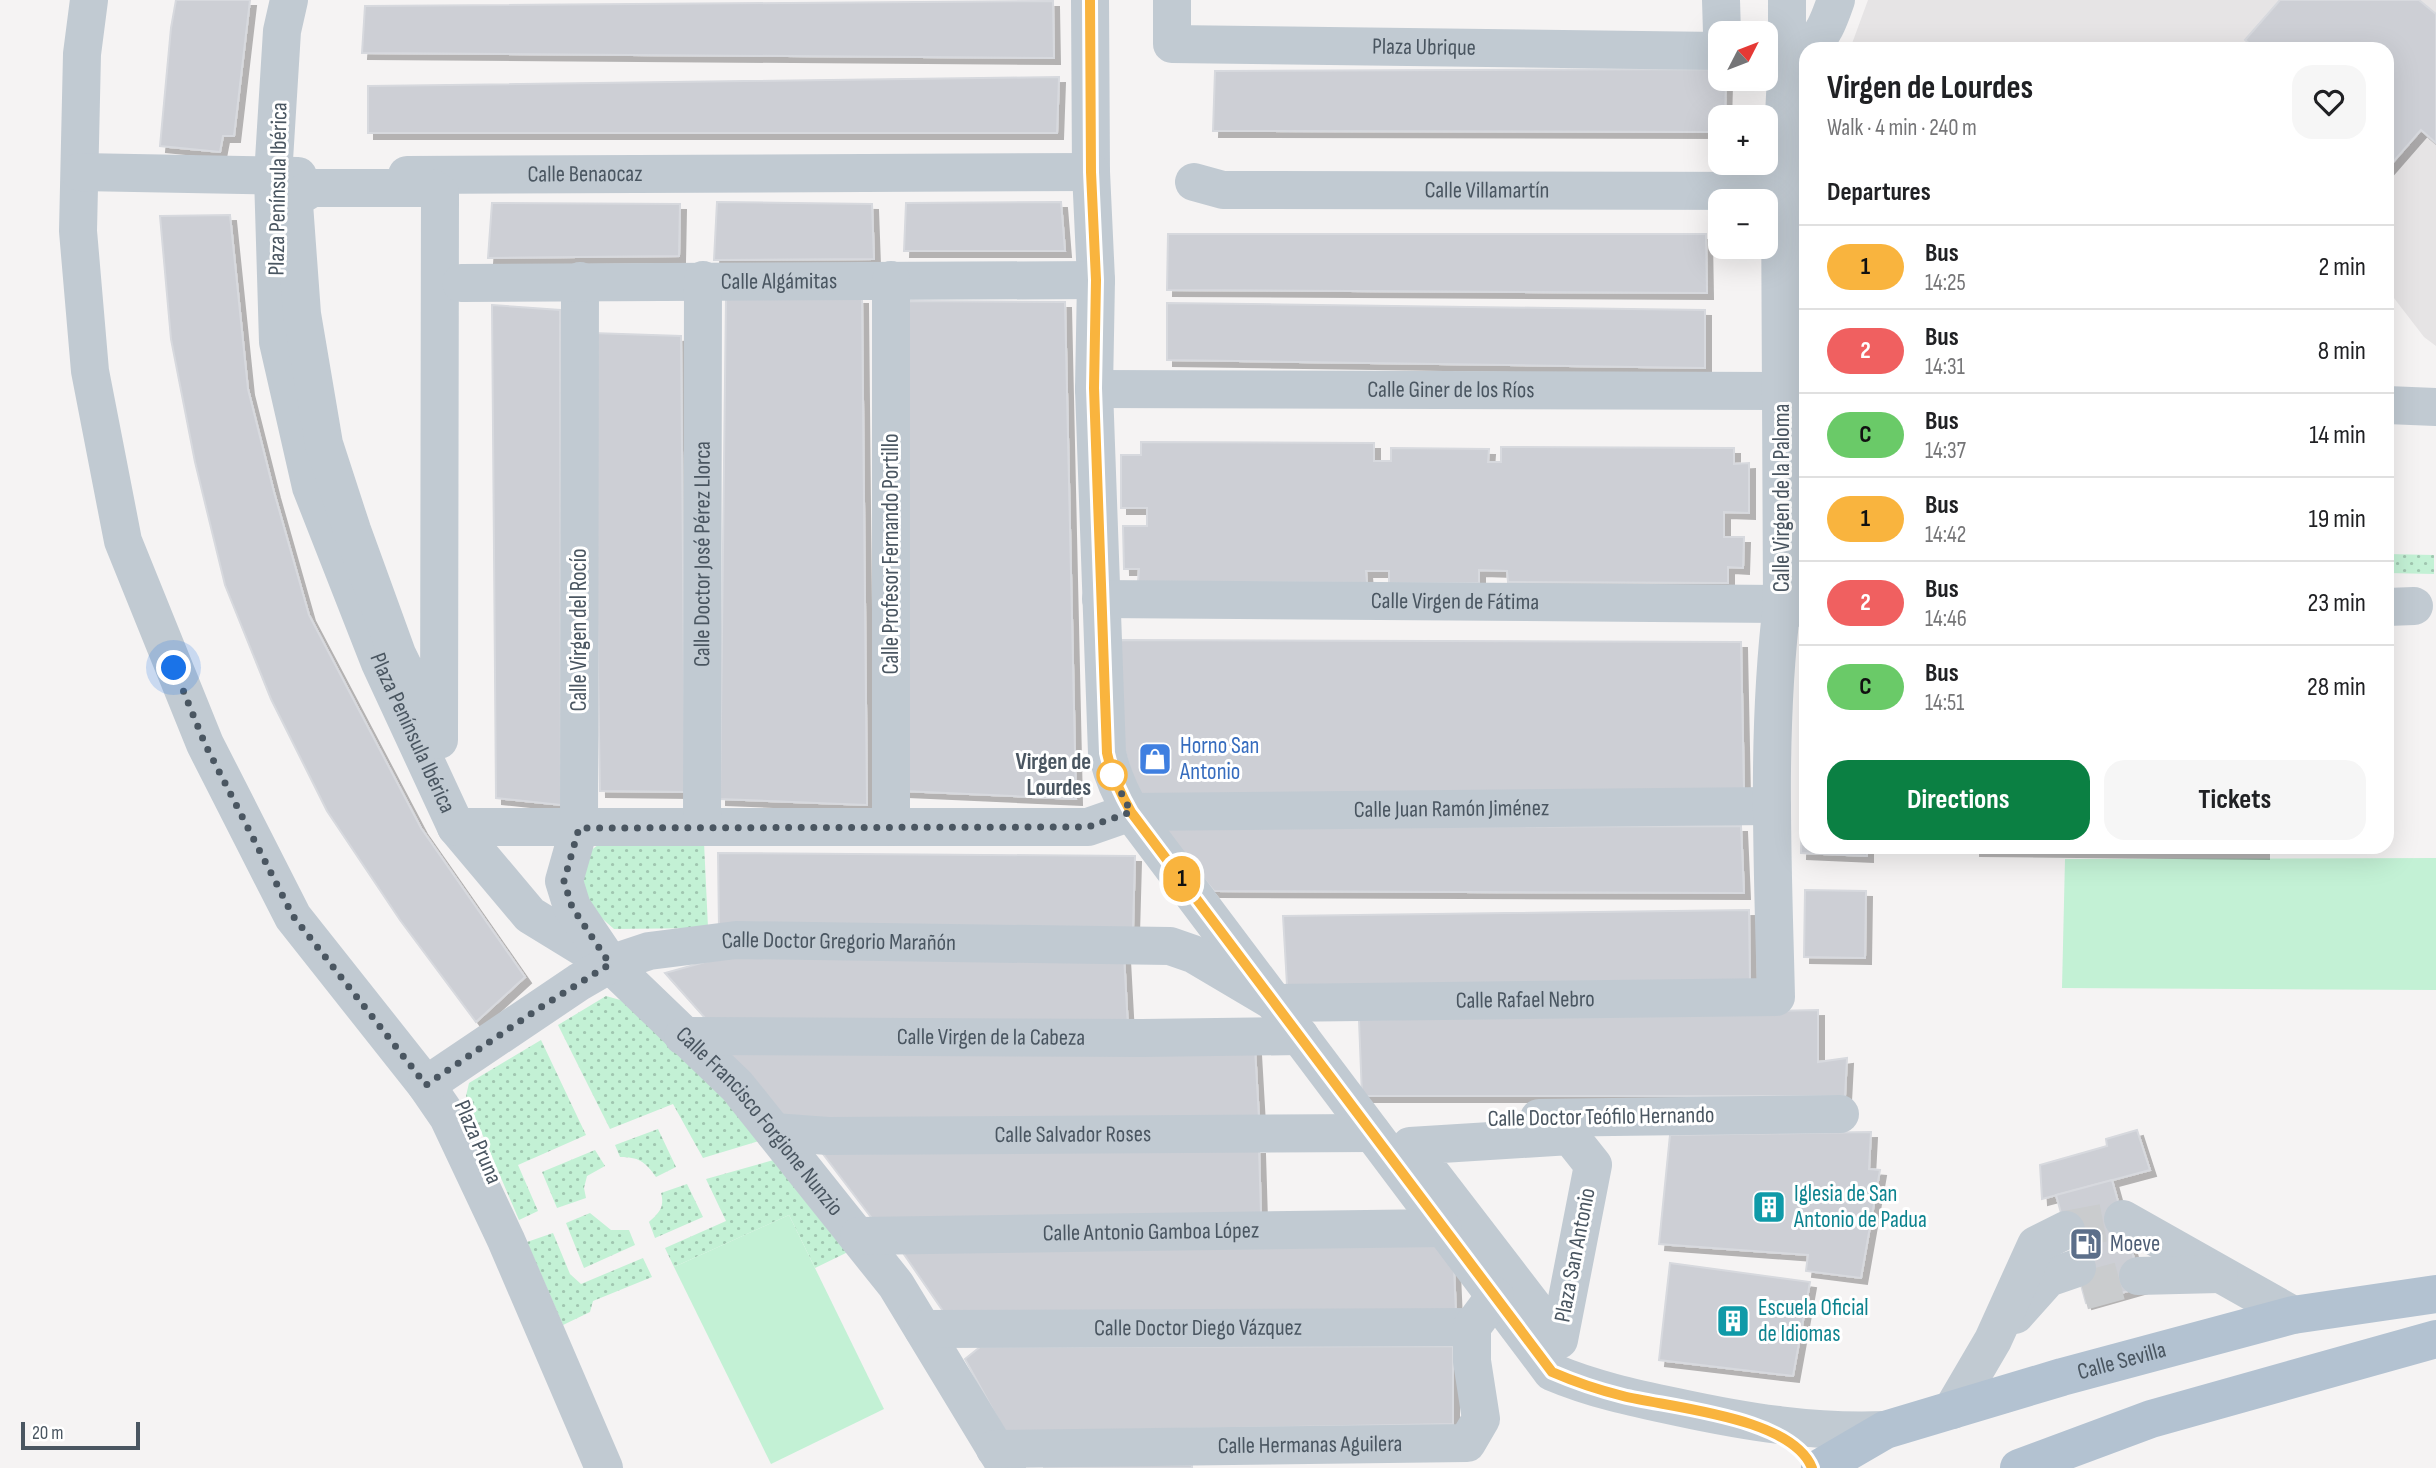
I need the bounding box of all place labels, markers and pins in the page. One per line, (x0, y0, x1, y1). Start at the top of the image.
place label: Horno San Antonio (1179, 732, 1259, 786)
shop icon: Horno San Antonio (1136, 740, 1174, 778)
place label: Virgen de Lourdes (1015, 748, 1091, 802)
marker: Virgen de Lourdes (1097, 760, 1127, 790)
place label: Iglesia de San Antonio de Padua (1793, 1180, 1927, 1234)
building icon: Iglesia de San Antonio de Padua (1750, 1188, 1788, 1226)
fuel station icon: Moeve (2067, 1225, 2105, 1263)
place label: Moeve (2110, 1230, 2160, 1258)
place label: Escuela Oficial de Idiomas (1758, 1294, 1869, 1348)
building icon: Escuela Oficial de Idiomas (1714, 1302, 1752, 1340)

